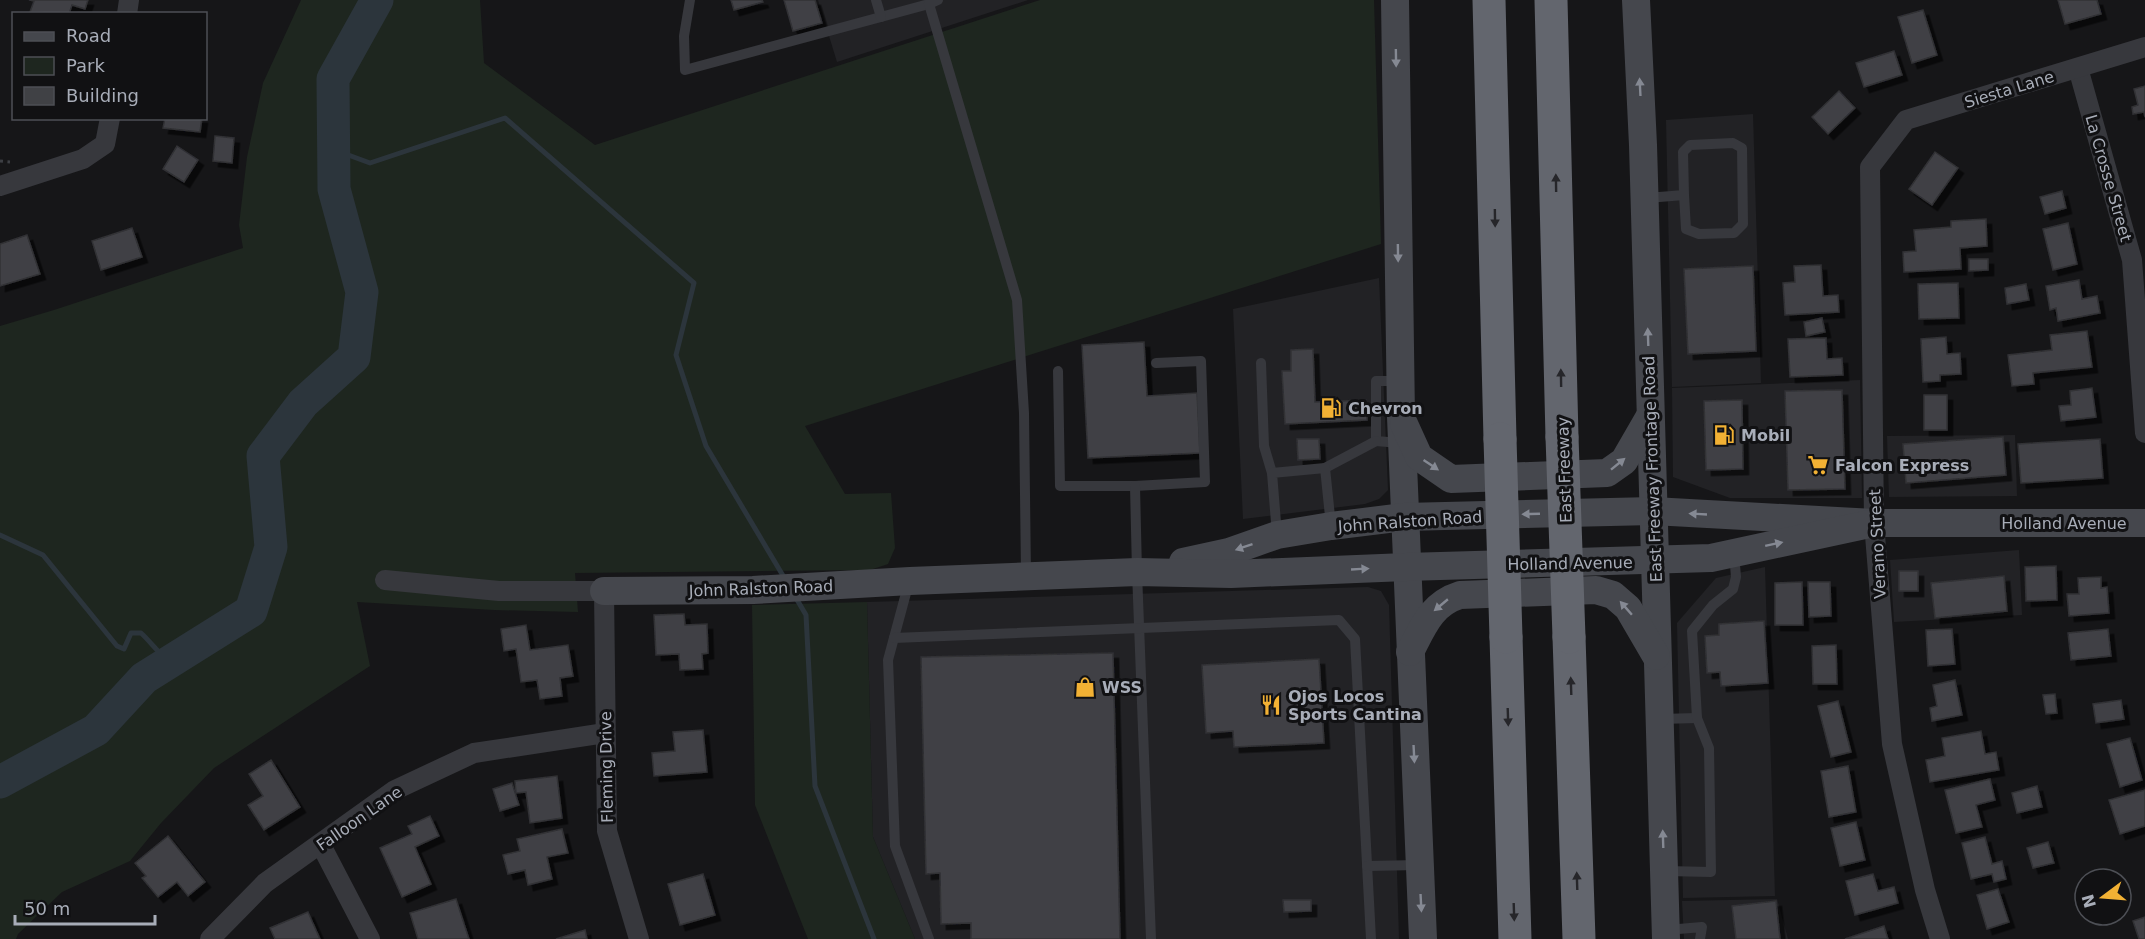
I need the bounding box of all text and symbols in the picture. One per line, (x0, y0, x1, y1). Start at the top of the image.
legend (12, 12, 207, 120)
text: Road (66, 25, 111, 46)
one-way arrow (1391, 49, 1401, 68)
text: Park (66, 55, 105, 76)
street label: Siesta Lane (1962, 67, 2056, 112)
one-way arrow (1636, 77, 1645, 96)
text: Building (66, 85, 139, 106)
street label: La Crosse Street (2081, 112, 2136, 244)
one-way arrow (1551, 174, 1561, 193)
one-way arrow (1490, 209, 1500, 228)
one-way arrow (1394, 244, 1403, 263)
one-way arrow (1643, 327, 1653, 346)
street label: East Freeway Frontage Road (1639, 355, 1666, 583)
one-way arrow (1556, 369, 1566, 388)
fuel station icon: Chevron (1319, 396, 1343, 420)
place label: Chevron (1348, 399, 1423, 418)
street label: East Freeway (1553, 417, 1576, 523)
fuel station icon: Mobil (1712, 423, 1736, 447)
place label: Mobil (1741, 426, 1790, 445)
supermarket icon: Falcon Express (1806, 453, 1830, 477)
place label: Falcon Express (1835, 456, 1969, 475)
one-way arrow (1610, 458, 1626, 471)
one-way arrow (1422, 459, 1438, 471)
street label: Verano Street (1865, 489, 1890, 599)
street label: John Ralston Road (1336, 507, 1483, 536)
one-way arrow (1522, 509, 1541, 519)
one-way arrow (1688, 509, 1707, 518)
street label: Holland Avenue (2001, 514, 2127, 533)
one-way arrow (1765, 539, 1784, 548)
one-way arrow (1235, 542, 1253, 552)
street label: Holland Avenue (1507, 553, 1633, 574)
one-way arrow (1351, 564, 1370, 573)
street label: John Ralston Road (687, 576, 834, 601)
one-way arrow (1434, 598, 1449, 611)
one-way arrow (1620, 601, 1633, 616)
shop icon: WSS (1073, 675, 1097, 699)
one-way arrow (1566, 676, 1576, 695)
place label: WSS (1102, 678, 1142, 697)
place label: Ojos Locos Sports Cantina (1288, 687, 1422, 724)
restaurant icon: Ojos Locos Sports Cantina (1259, 693, 1283, 717)
one-way arrow (1503, 707, 1513, 726)
street label: Fleming Drive (596, 711, 617, 823)
one-way arrow (1409, 745, 1418, 764)
street label: Falloon Lane (313, 782, 406, 855)
one-way arrow (1659, 829, 1668, 848)
north arrow (2073, 867, 2133, 927)
one-way arrow (1572, 871, 1582, 890)
scale bar (15, 888, 154, 926)
text: N (2078, 892, 2100, 910)
one-way arrow (1416, 894, 1425, 913)
text: 50 m (24, 898, 70, 919)
one-way arrow (1509, 902, 1518, 921)

